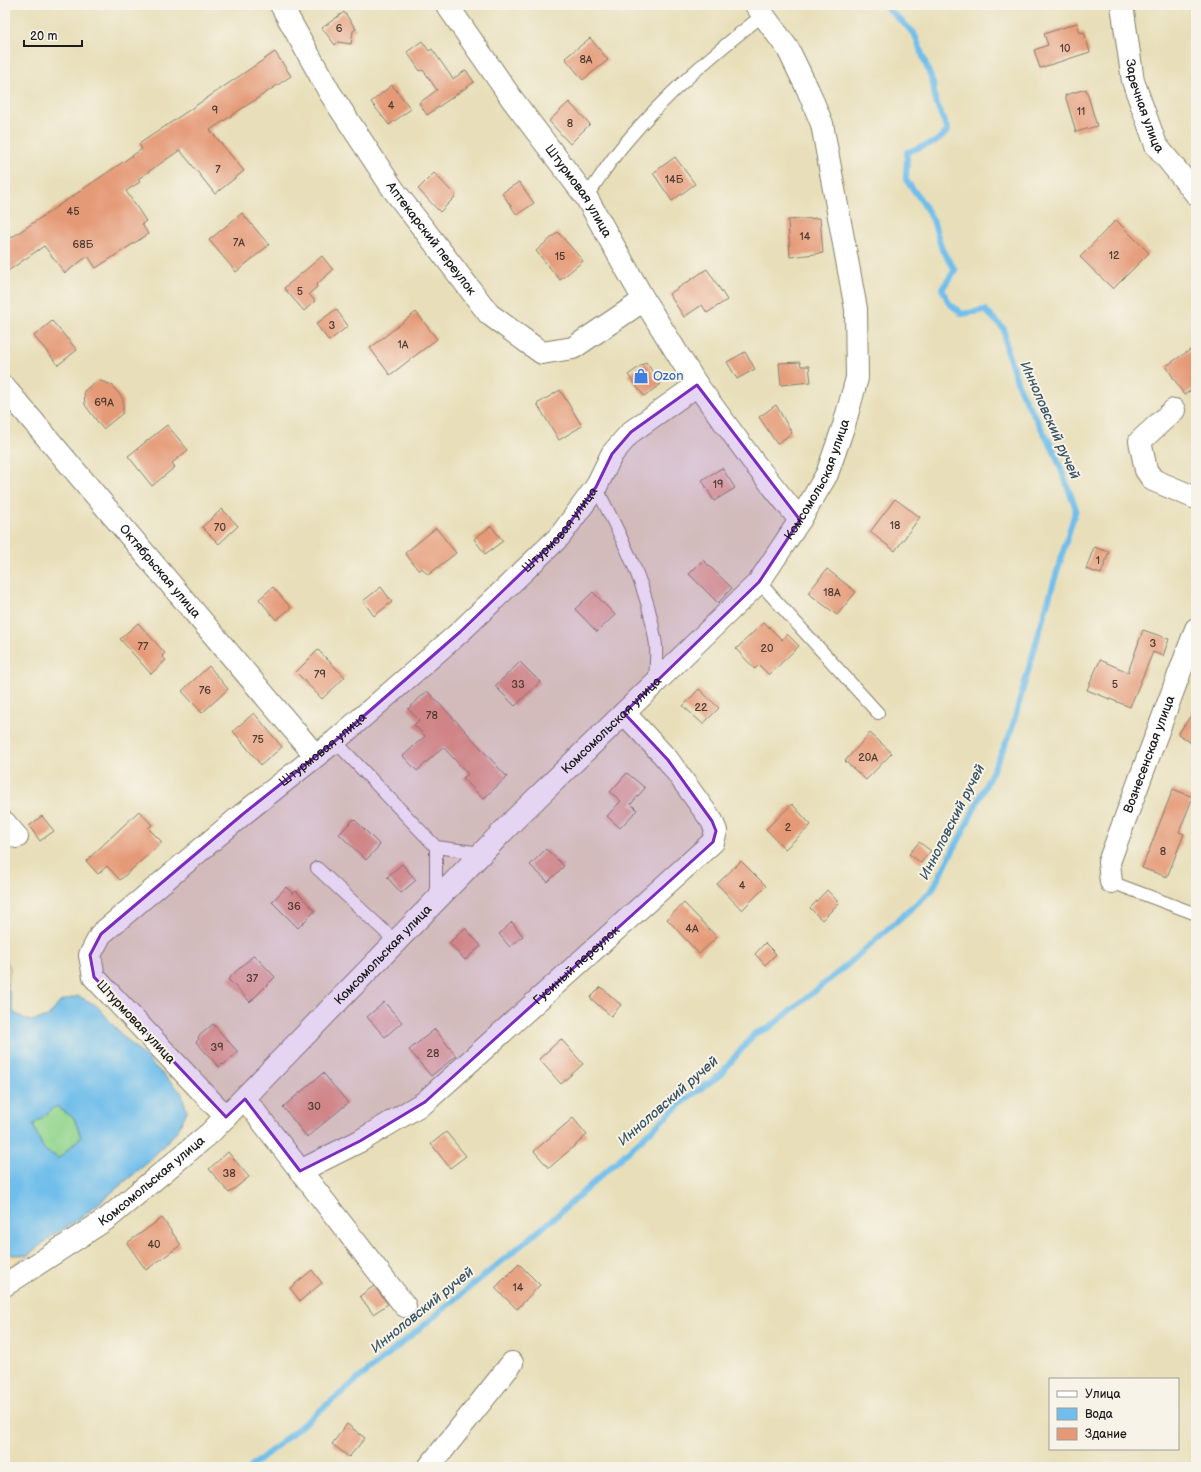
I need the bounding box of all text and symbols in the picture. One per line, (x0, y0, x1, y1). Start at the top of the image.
scale bar (24, 22, 82, 48)
house number: 6 (336, 22, 343, 35)
text: 20 m (30, 29, 57, 44)
house number: 10 (1060, 42, 1071, 55)
house number: 8А (579, 53, 593, 66)
street label: Заречная улица (1122, 58, 1168, 157)
house number: 4 (388, 99, 395, 112)
house number: 9 (212, 104, 218, 117)
house number: 11 (1077, 105, 1085, 118)
house number: 8 (567, 117, 573, 130)
street label: Штурмовая улица (541, 142, 615, 241)
house number: 7 (215, 163, 221, 176)
house number: 14Б (665, 173, 684, 186)
street label: Аптекарский переулок (382, 178, 480, 298)
house number: 45 (66, 205, 80, 218)
house number: 14 (800, 230, 811, 243)
house number: 7А (233, 236, 245, 249)
house number: 68Б (73, 238, 94, 251)
house number: 12 (1109, 249, 1120, 262)
house number: 15 (555, 250, 565, 263)
house number: 5 (297, 285, 303, 298)
house number: 3 (329, 319, 336, 332)
house number: 1А (398, 338, 409, 351)
water label: Инноловский ручей (1016, 358, 1084, 482)
shop icon: Ozon (632, 367, 650, 385)
place label: Ozon (653, 368, 683, 384)
house number: 69А (94, 396, 114, 409)
street label: Комсомольская улица (781, 417, 853, 543)
house number: 19 (713, 478, 723, 491)
street label: Штурмовая улица (519, 483, 602, 576)
house number: 18 (890, 519, 900, 532)
street label: Октябрьская улица (116, 521, 204, 622)
house number: 70 (214, 521, 226, 534)
house number: 1 (1096, 554, 1100, 567)
house number: 18А (823, 586, 841, 599)
house number: 3 (1150, 637, 1157, 650)
house number: 77 (138, 640, 149, 653)
house number: 20 (761, 642, 774, 655)
house number: 79 (314, 668, 326, 681)
street label: Комсомольская улица (558, 673, 665, 777)
house number: 33 (511, 678, 525, 691)
house number: 5 (1112, 678, 1118, 691)
house number: 76 (199, 684, 211, 697)
street label: Вознесенская улица (1120, 693, 1179, 815)
house number: 22 (695, 701, 708, 714)
street label: Штурмовая улица (276, 709, 370, 790)
house number: 78 (426, 709, 438, 722)
house number: 75 (252, 733, 264, 746)
house number: 20А (858, 751, 878, 764)
water label: Инноловский ручей (916, 761, 988, 883)
house number: 2 (785, 821, 792, 834)
house number: 8 (1160, 845, 1166, 858)
house number: 4 (739, 879, 746, 892)
house number: 36 (287, 900, 301, 913)
street label: Комсомольская улица (331, 901, 436, 1008)
street label: Гусиный переулок (530, 922, 623, 1008)
house number: 4А (685, 922, 699, 935)
house number: 37 (246, 972, 259, 985)
street label: Штурмовая улица (93, 977, 179, 1067)
house number: 39 (210, 1041, 224, 1054)
house number: 28 (427, 1047, 439, 1060)
water label: Инноловский ручей (614, 1053, 722, 1149)
house number: 30 (307, 1100, 321, 1113)
street label: Комсомольская улица (96, 1132, 209, 1230)
house number: 38 (222, 1167, 236, 1180)
house number: 40 (147, 1238, 161, 1251)
water label: Инноловский ручей (367, 1263, 477, 1357)
house number: 14 (513, 1281, 524, 1294)
legend (1049, 1378, 1179, 1450)
text: Улица (1085, 1387, 1121, 1402)
text: Вода (1085, 1407, 1113, 1422)
text: Здание (1085, 1427, 1127, 1442)

